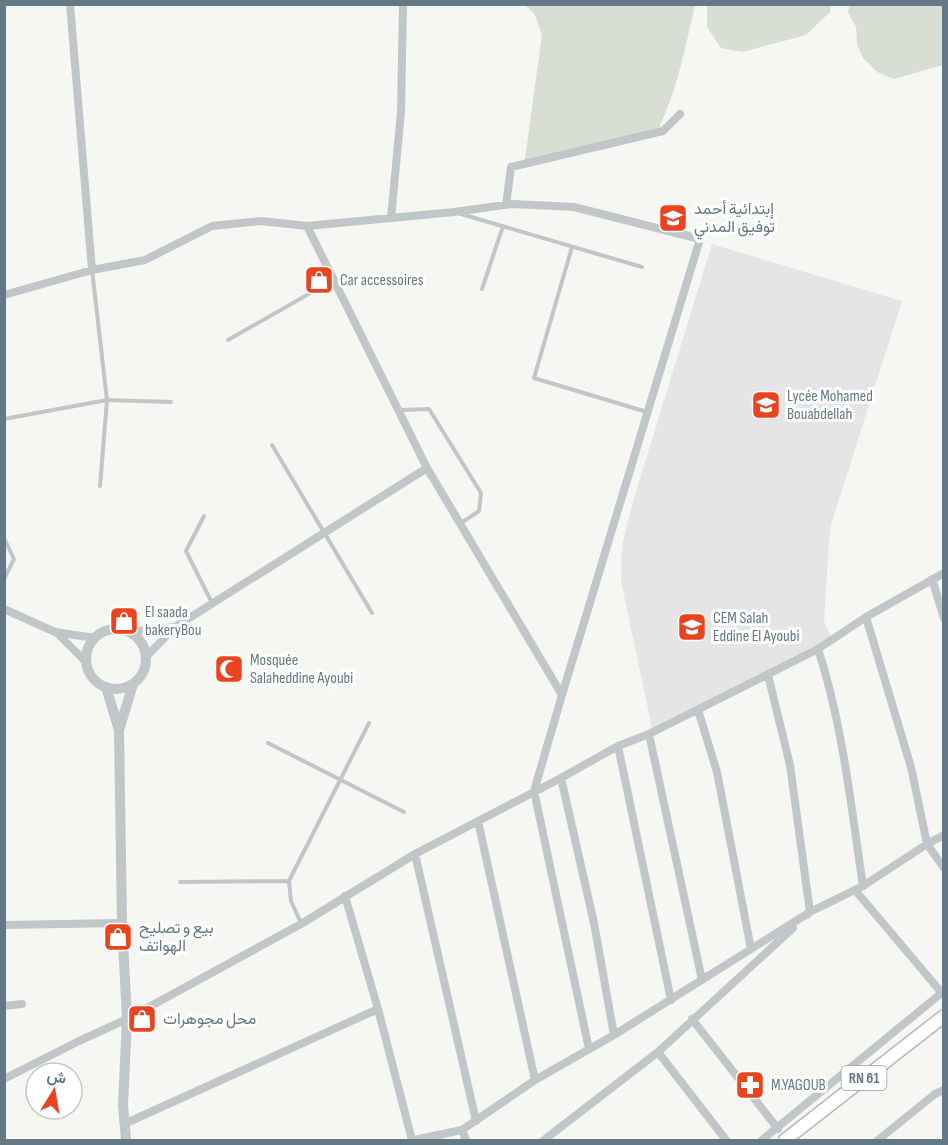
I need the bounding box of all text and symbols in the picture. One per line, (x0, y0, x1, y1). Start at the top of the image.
place label: إبتدائية أحمد توفيق المدني (694, 200, 775, 240)
school or university icon: إبتدائية أحمد توفيق المدني (657, 202, 689, 234)
shop icon: Car accessoires (303, 264, 335, 296)
place label: Car accessoires (340, 271, 424, 290)
place label: Lycée Mohamed Bouabdellah (787, 387, 873, 424)
school or university icon: Lycée Mohamed Bouabdellah (750, 389, 782, 421)
place label: El saada bakeryBou (145, 603, 201, 640)
shop icon: El saada bakeryBou (108, 605, 140, 637)
place label: CEM Salah Eddine El Ayoubi (713, 609, 799, 646)
school or university icon: CEM Salah Eddine El Ayoubi (676, 611, 708, 643)
place label: Mosquée Salaheddine Ayoubi (250, 651, 353, 688)
mosque icon: Mosquée Salaheddine Ayoubi (213, 653, 245, 685)
place label: بيع و تصليح الهواتف (139, 919, 214, 956)
shop icon: بيع و تصليح الهواتف (102, 921, 134, 953)
shop icon: محل مجوهرات (126, 1003, 158, 1035)
place label: محل مجوهرات (163, 1010, 256, 1029)
north arrow (24, 1061, 84, 1121)
road number: RN 61 (842, 1066, 886, 1090)
text: ش (45, 1067, 68, 1089)
pharmacy icon: M.YAGOUB (734, 1069, 766, 1101)
place label: M.YAGOUB (771, 1076, 826, 1095)

